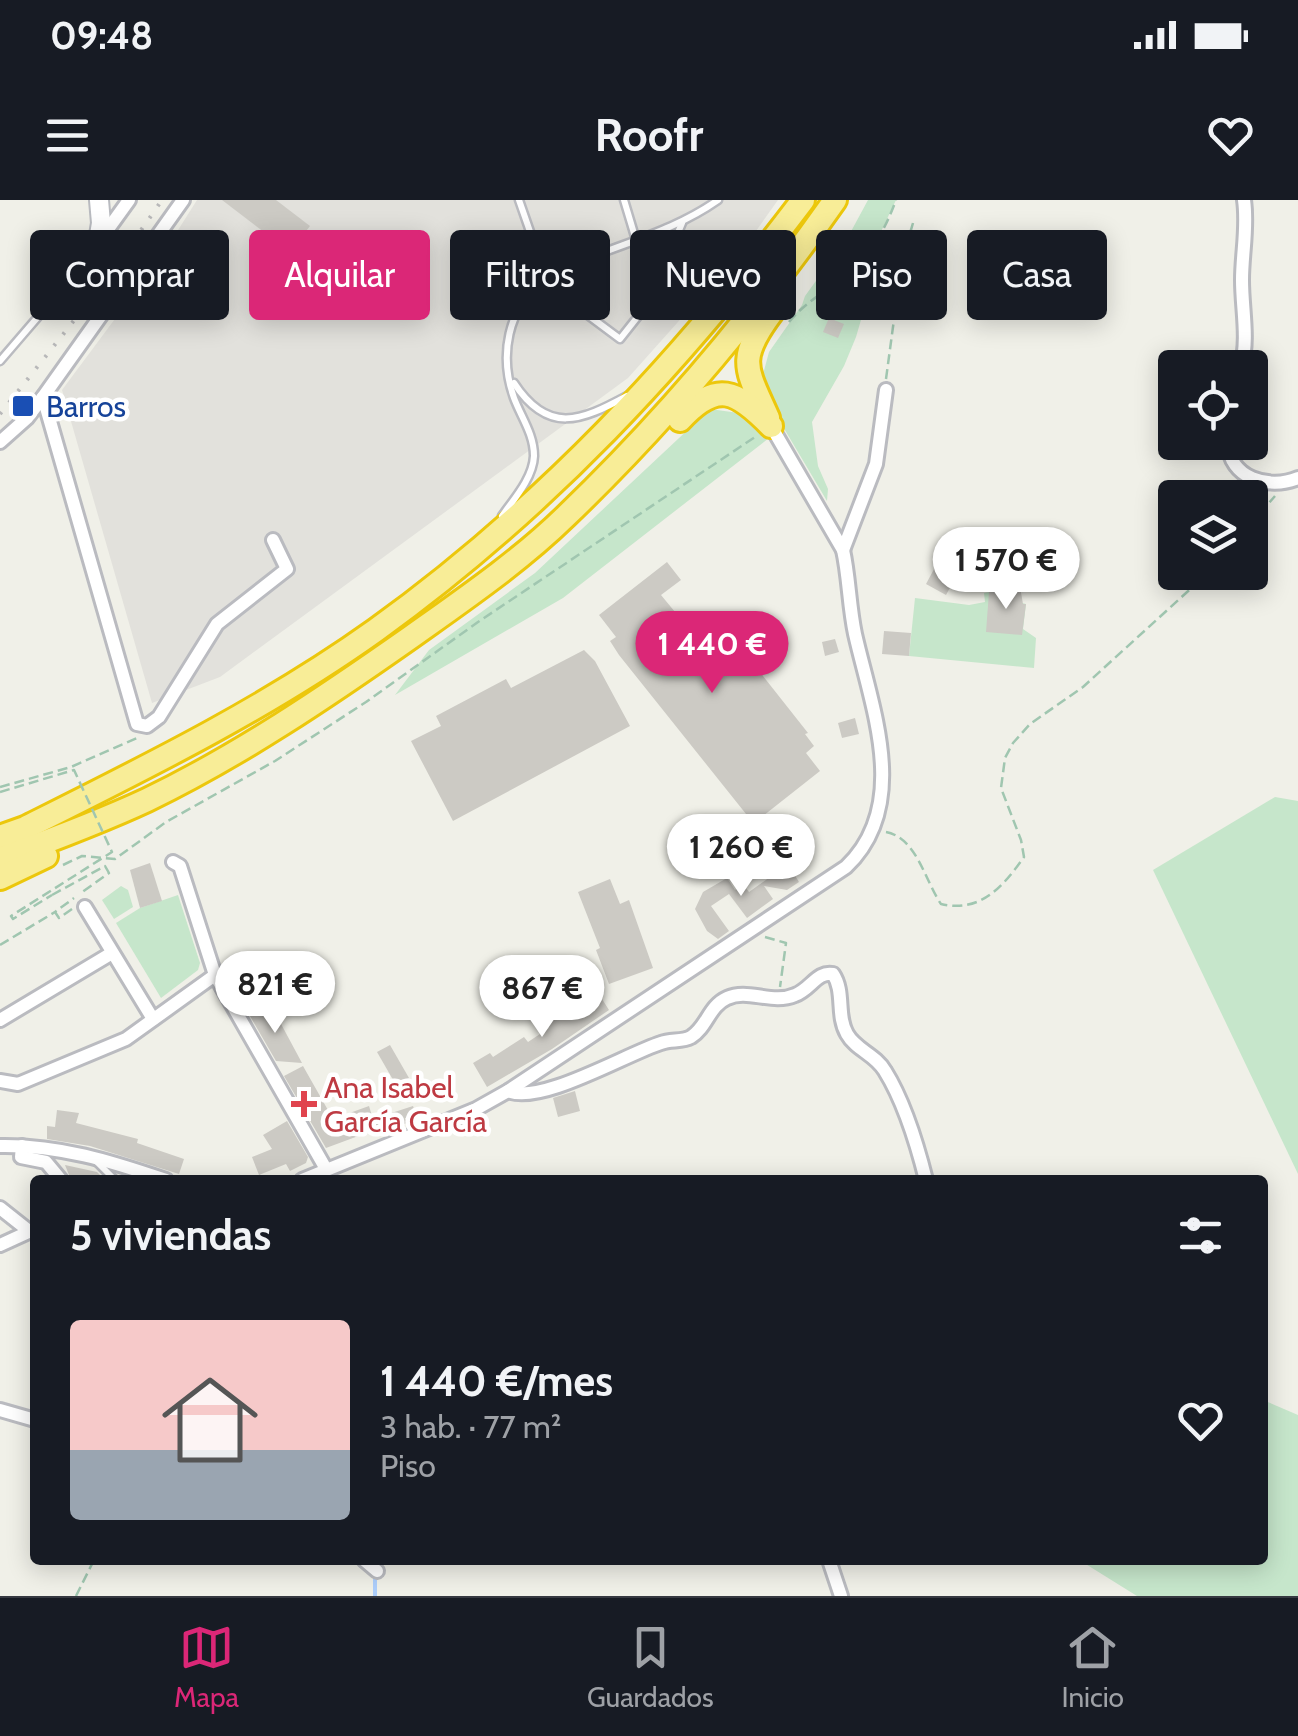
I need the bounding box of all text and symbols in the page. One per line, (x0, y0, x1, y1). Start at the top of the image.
text: 09:48 (50, 12, 153, 59)
icon: menu (40, 108, 95, 163)
text: Roofr (595, 108, 703, 162)
icon: heart (1203, 108, 1258, 163)
chip: Comprar (30, 230, 229, 320)
chip: Alquilar (249, 230, 430, 320)
chip: Filtros (450, 230, 610, 320)
chip: Nuevo (630, 230, 796, 320)
chip: Piso (816, 230, 947, 320)
chip: Casa (967, 230, 1107, 320)
map controls (1158, 350, 1268, 590)
button: locate (1158, 350, 1268, 460)
place label: Barros (46, 388, 126, 425)
marker: Barros (10, 393, 36, 419)
button: layers (1158, 480, 1268, 590)
pin: 1 570 € (914, 527, 1098, 612)
text: 1 570 € (955, 540, 1057, 579)
pin: 1 440 € (620, 611, 804, 696)
text: 1 440 € (657, 624, 767, 663)
pin: 1 260 € (649, 814, 833, 899)
text: 1 260 € (689, 827, 793, 866)
pin: 821 € (205, 951, 345, 1036)
pin: 867 € (472, 955, 612, 1040)
text: 821 € (237, 964, 313, 1003)
text: 867 € (501, 968, 583, 1007)
place label: Ana Isabel García García (324, 1069, 487, 1140)
marker: Ana Isabel García García (293, 1093, 315, 1115)
icon: filters (1173, 1208, 1228, 1263)
text: 5 viviendas (70, 1209, 271, 1261)
text: 1 440 €/mes (380, 1355, 613, 1407)
icon: home (150, 1360, 270, 1480)
icon: heart (1173, 1393, 1228, 1448)
text: 3 hab. · 77 m² (380, 1407, 561, 1446)
text: Piso (380, 1446, 436, 1485)
tab: Mapa (174, 1620, 239, 1714)
tab: Guardados (587, 1620, 714, 1714)
tab: Inicio (1062, 1620, 1124, 1714)

